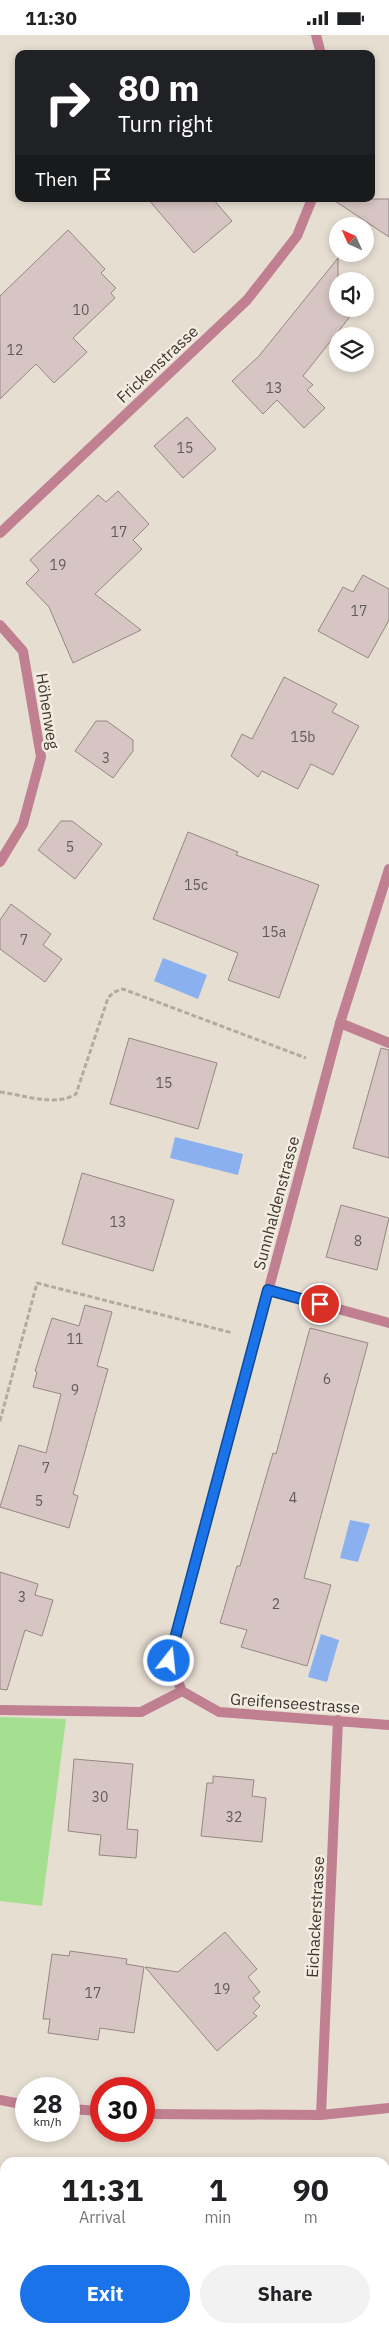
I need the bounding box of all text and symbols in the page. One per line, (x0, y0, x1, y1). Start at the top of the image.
text: 11:30 (25, 6, 77, 30)
text: 80 m (118, 65, 200, 111)
icon: right (35, 70, 100, 135)
text: Turn right (118, 109, 213, 138)
icon: arrive (88, 165, 116, 193)
text: Then (35, 167, 78, 191)
north arrow (329, 217, 374, 263)
map controls (329, 217, 374, 372)
button: sound (329, 272, 374, 317)
house number: 10 (73, 301, 89, 319)
street label: Frickenstrasse (112, 321, 202, 407)
button: layers (329, 327, 374, 372)
house number: 12 (7, 341, 23, 359)
house number: 13 (266, 379, 282, 397)
house number: 15 (177, 439, 193, 457)
house number: 17 (111, 523, 127, 541)
house number: 19 (50, 556, 66, 574)
house number: 17 (351, 602, 367, 620)
street label: Höhenweg (32, 672, 64, 751)
house number: 15b (291, 728, 315, 746)
house number: 3 (102, 749, 110, 767)
house number: 5 (66, 838, 74, 856)
house number: 15c (184, 876, 208, 894)
house number: 15a (262, 923, 287, 941)
house number: 7 (20, 931, 28, 949)
house number: 15 (156, 1074, 172, 1092)
street label: Sunnhaldenstrasse (249, 1134, 304, 1272)
house number: 13 (110, 1213, 126, 1231)
house number: 8 (354, 1232, 362, 1250)
pin (299, 1283, 341, 1325)
icon: arrive (306, 1290, 334, 1318)
house number: 11 (67, 1330, 83, 1348)
house number: 6 (323, 1370, 331, 1388)
house number: 9 (71, 1381, 79, 1399)
house number: 7 (42, 1459, 50, 1477)
house number: 4 (289, 1489, 297, 1507)
house number: 5 (35, 1492, 43, 1510)
house number: 3 (18, 1588, 26, 1606)
house number: 2 (272, 1595, 280, 1613)
position arrow (142, 1634, 194, 1686)
street label: Greifenseestrasse (229, 1688, 361, 1718)
house number: 30 (92, 1788, 108, 1806)
house number: 32 (226, 1808, 242, 1826)
street label: Eichackerstrasse (302, 1855, 328, 1978)
house number: 19 (214, 1980, 230, 1998)
house number: 17 (85, 1984, 101, 2002)
speed limit sign: 30 (90, 2077, 155, 2142)
text: 28 (32, 2087, 63, 2120)
text: km/h (33, 2114, 62, 2129)
text: 11:31 (61, 2170, 143, 2209)
text: 1 (209, 2170, 227, 2209)
text: 90 (293, 2170, 329, 2209)
text: Arrival (79, 2207, 126, 2227)
text: min (204, 2207, 231, 2227)
text: m (304, 2207, 318, 2227)
button: Exit (20, 2265, 190, 2323)
button: Share (200, 2265, 370, 2323)

